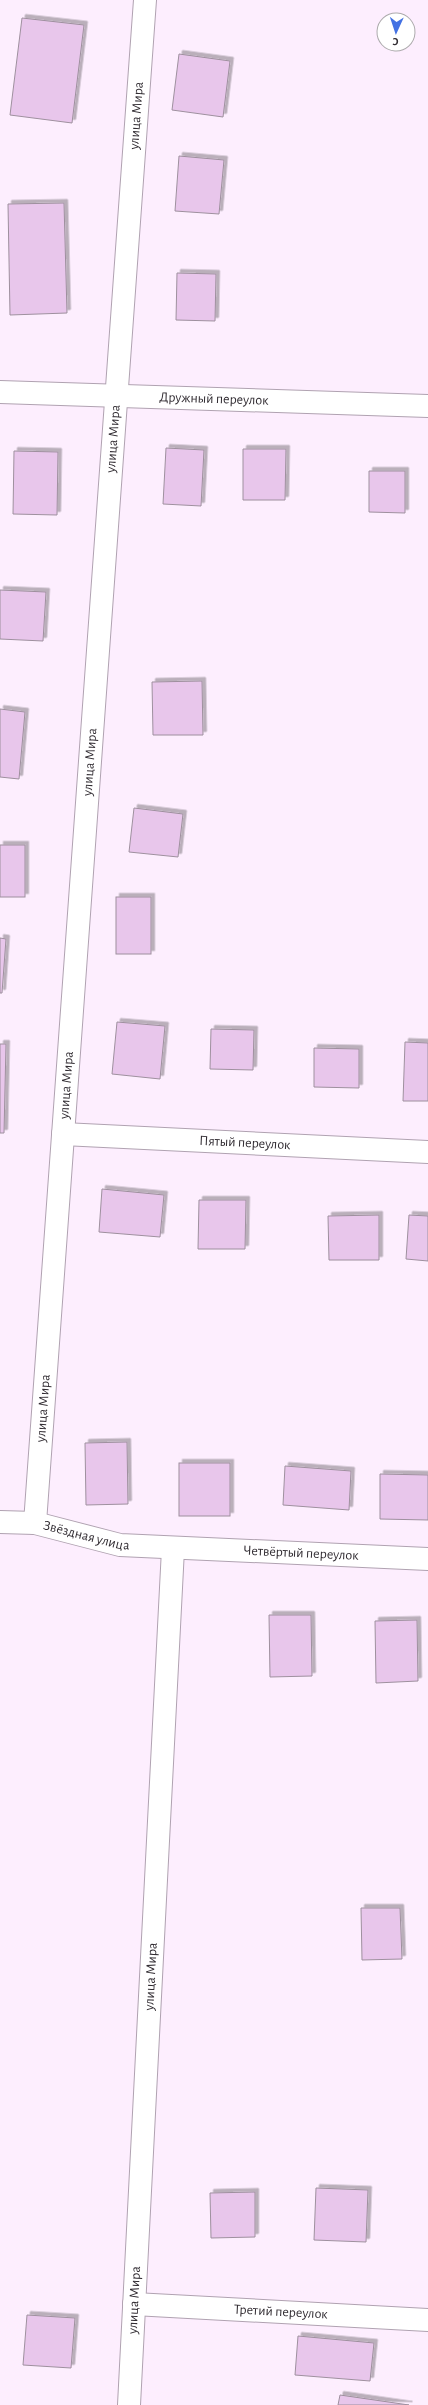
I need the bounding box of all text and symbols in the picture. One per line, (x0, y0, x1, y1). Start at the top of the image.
north arrow (376, 12, 416, 52)
text: С (392, 36, 399, 47)
street label: улица Мира (127, 81, 146, 151)
street label: Дружный переулок (159, 390, 269, 408)
street label: улица Мира (104, 404, 123, 474)
street label: улица Мира (80, 727, 99, 797)
street label: улица Мира (57, 1050, 76, 1121)
street label: Пятый переулок (199, 1134, 291, 1152)
street label: улица Мира (34, 1373, 53, 1444)
street label: Звёздная улица (42, 1518, 130, 1553)
street label: Четвёртый переулок (243, 1544, 359, 1563)
street label: улица Мира (142, 1942, 160, 2012)
street label: улица Мира (126, 2265, 143, 2335)
street label: Третий переулок (234, 2302, 329, 2322)

